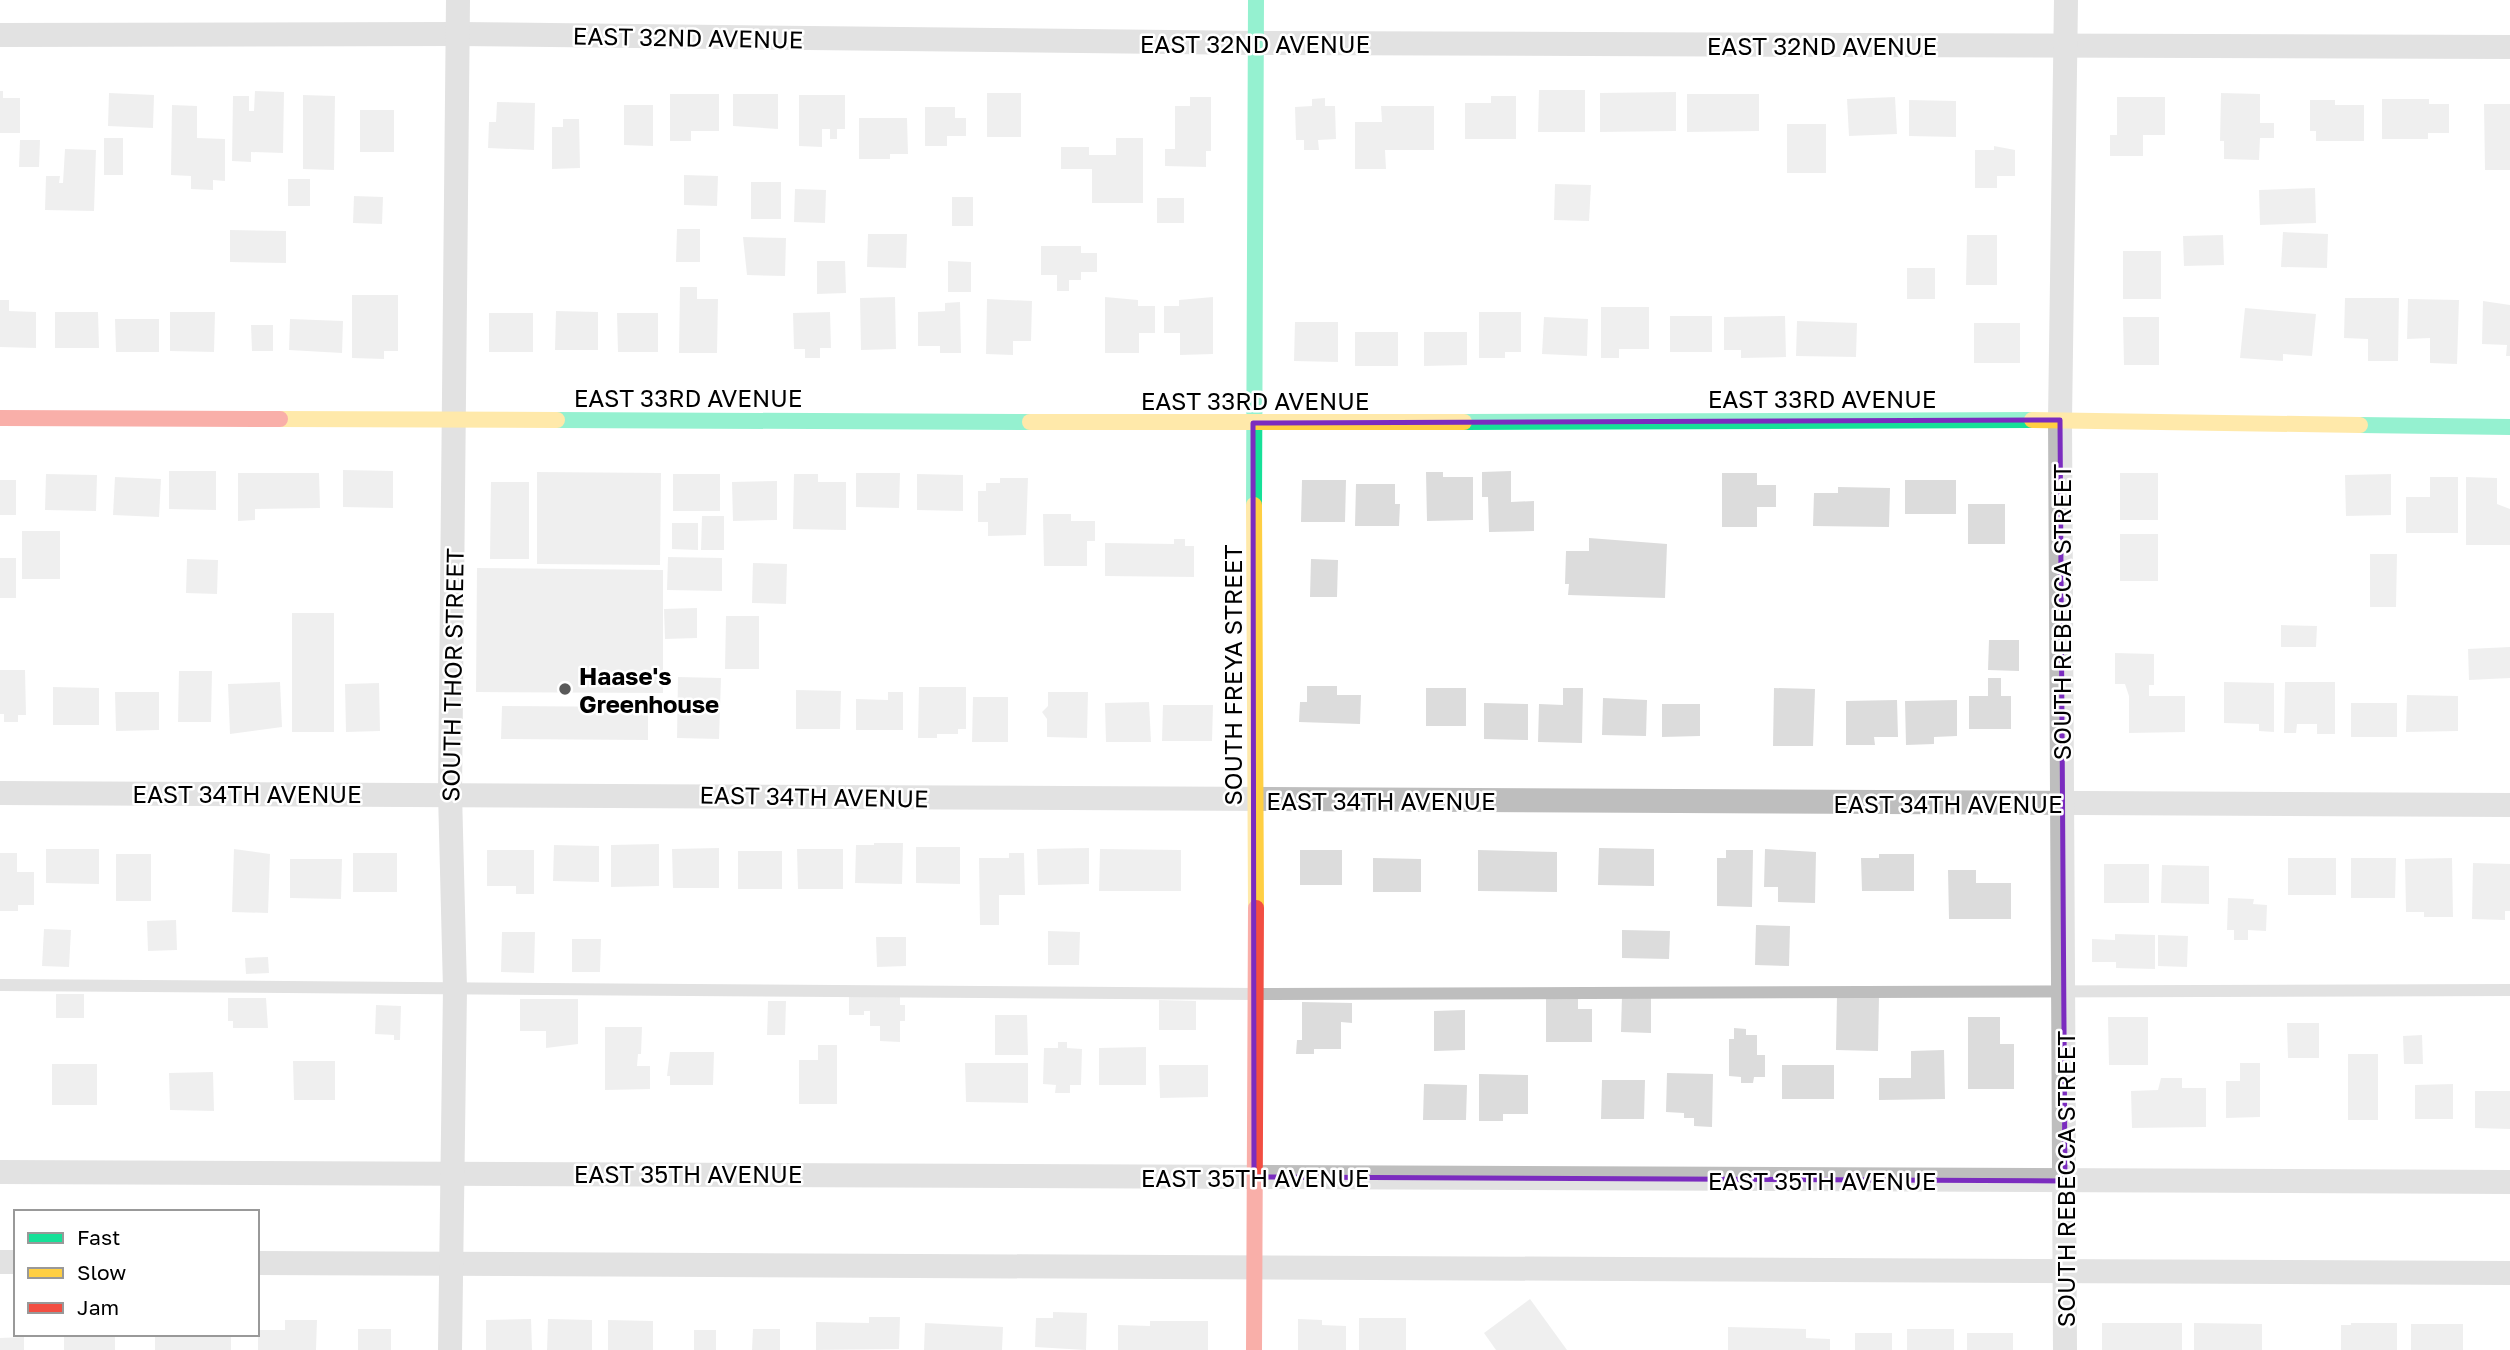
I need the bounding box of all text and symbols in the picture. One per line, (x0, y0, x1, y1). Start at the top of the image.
street label: EAST 32ND AVENUE (572, 20, 804, 54)
street label: EAST 32ND AVENUE (1140, 29, 1370, 58)
street label: EAST 32ND AVENUE (1707, 31, 1937, 60)
street label: EAST 33RD AVENUE (574, 383, 802, 412)
street label: EAST 33RD AVENUE (1708, 384, 1936, 413)
street label: EAST 33RD AVENUE (1141, 386, 1369, 415)
street label: SOUTH REBECCA STREET (2047, 464, 2076, 760)
street label: SOUTH FREYA STREET (1218, 544, 1247, 806)
street label: SOUTH THOR STREET (435, 548, 469, 802)
place label: Haase's Greenhouse (579, 661, 719, 718)
marker: Haase's Greenhouse (557, 681, 573, 697)
street label: EAST 34TH AVENUE (132, 779, 362, 808)
street label: EAST 34TH AVENUE (699, 780, 929, 812)
street label: EAST 34TH AVENUE (1266, 786, 1496, 815)
street label: EAST 34TH AVENUE (1833, 789, 2063, 818)
street label: SOUTH REBECCA STREET (2051, 1031, 2080, 1327)
street label: EAST 35TH AVENUE (574, 1159, 802, 1188)
street label: EAST 35TH AVENUE (1141, 1163, 1369, 1192)
street label: EAST 35TH AVENUE (1708, 1166, 1936, 1195)
legend (14, 1210, 259, 1336)
text: Fast (77, 1224, 120, 1250)
text: Slow (77, 1259, 126, 1285)
text: Jam (77, 1294, 119, 1320)

